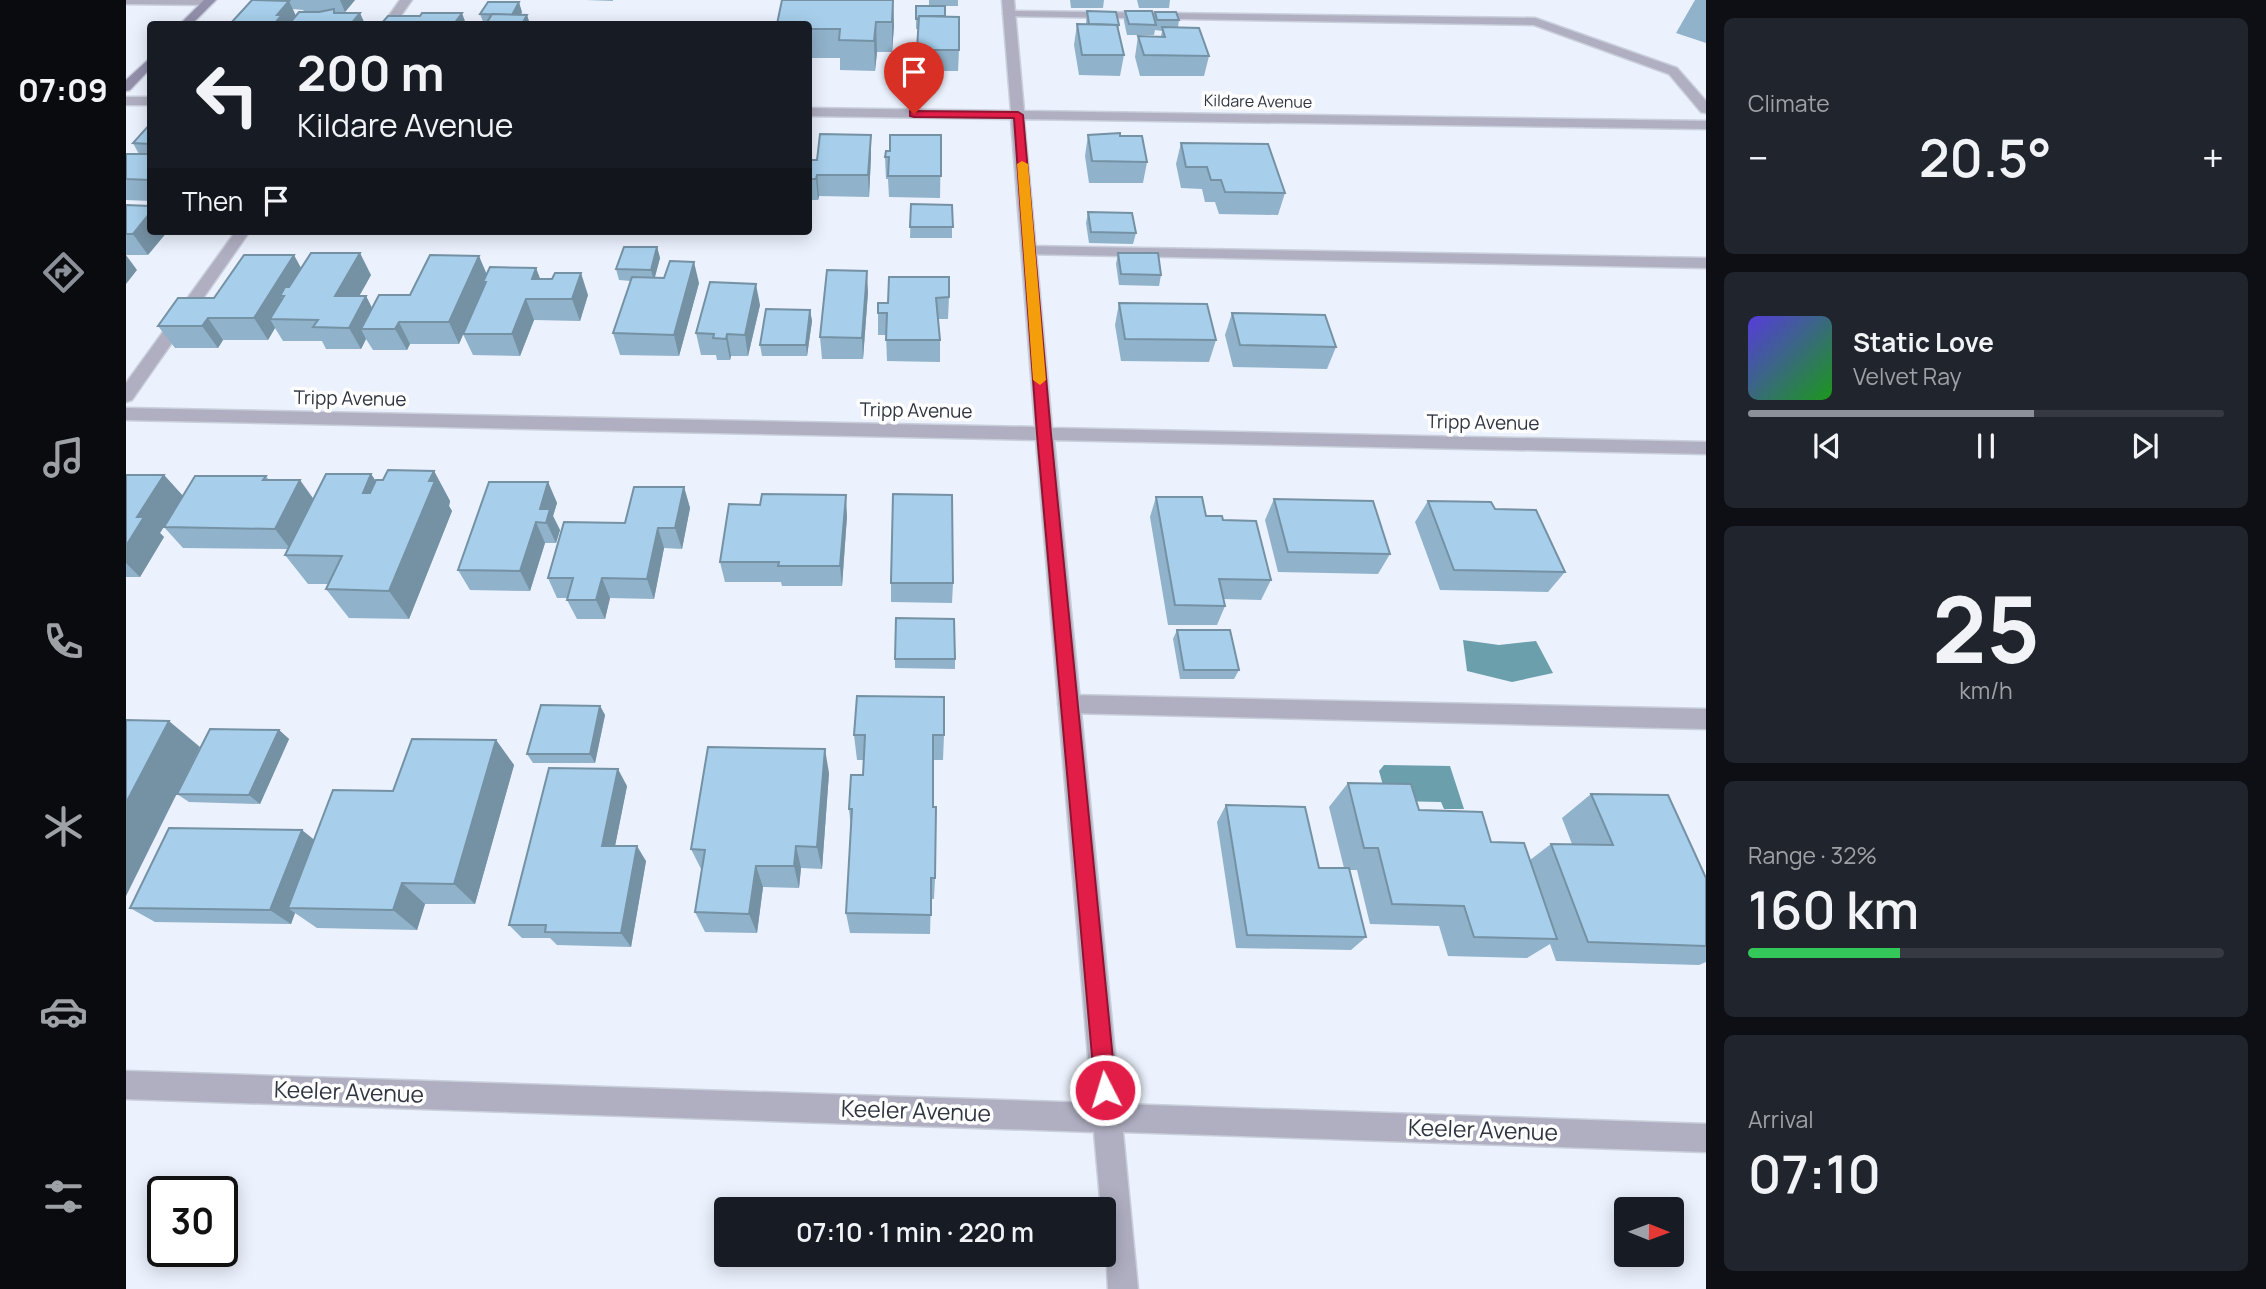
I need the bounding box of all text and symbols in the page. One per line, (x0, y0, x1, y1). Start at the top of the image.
text: 200 m (297, 39, 445, 106)
pin (884, 42, 944, 114)
icon: left (182, 49, 273, 140)
icon: arrive (895, 53, 933, 91)
text: 07:09 (18, 68, 108, 112)
text: Climate (1748, 87, 1830, 119)
street label: Kildare Avenue (1204, 89, 1312, 113)
text: Kildare Avenue (297, 103, 514, 147)
text: 20.5° (1919, 122, 2052, 193)
text: − (1748, 131, 1769, 183)
text: + (2202, 131, 2224, 183)
icon: arrive (257, 182, 295, 220)
text: Then (182, 183, 243, 219)
icon: directions (39, 248, 88, 297)
text: Static Love (1853, 324, 1994, 360)
text: Velvet Ray (1853, 360, 1962, 392)
street label: Tripp Avenue (293, 384, 407, 412)
street label: Tripp Avenue (859, 396, 973, 424)
street label: Tripp Avenue (1426, 408, 1540, 436)
icon: previous (1808, 427, 1846, 465)
icon: pause (1967, 427, 2005, 465)
icon: next (2126, 427, 2164, 465)
icon: music (39, 433, 88, 482)
text: 25 (1932, 566, 2040, 690)
icon: phone (39, 617, 88, 666)
text: km/h (1959, 674, 2013, 706)
icon: climate (39, 802, 88, 851)
text: Range · 32% (1748, 839, 1877, 871)
text: 160 km (1748, 874, 1919, 945)
icon: car (39, 987, 88, 1036)
position arrow (1068, 1053, 1142, 1127)
street label: Keeler Avenue (273, 1072, 425, 1110)
street label: Keeler Avenue (840, 1091, 992, 1129)
text: Arrival (1748, 1103, 1814, 1135)
street label: Keeler Avenue (1407, 1110, 1559, 1148)
text: 07:10 (1748, 1138, 1881, 1209)
icon: filters (39, 1172, 88, 1221)
speed limit sign: 30 (147, 1176, 238, 1267)
north arrow (1614, 1197, 1684, 1267)
map controls (1614, 1197, 1684, 1267)
text: 07:10 · 1 min · 220 m (796, 1214, 1034, 1250)

